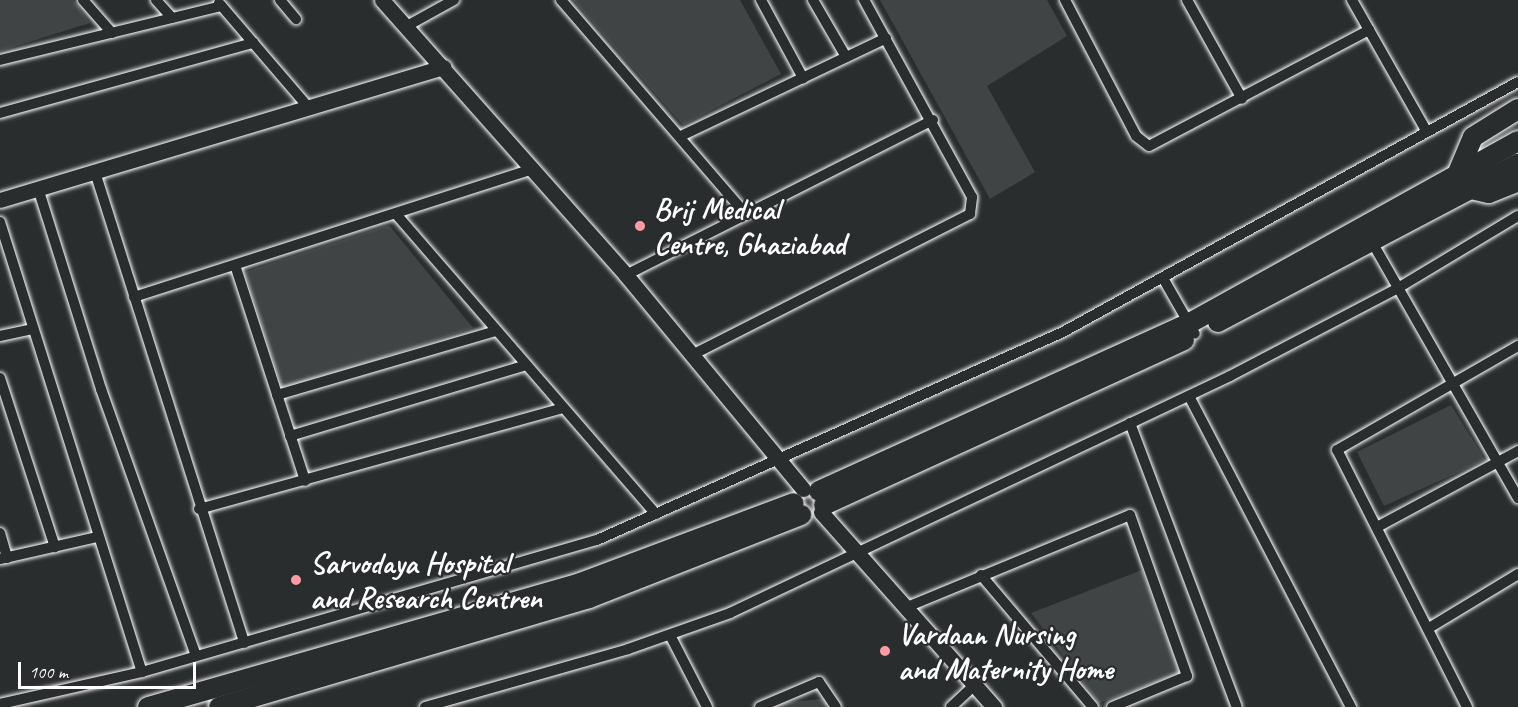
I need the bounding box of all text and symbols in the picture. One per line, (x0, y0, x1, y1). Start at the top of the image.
place label: Brij Medical Centre, Ghaziabad (654, 191, 845, 262)
marker: Brij Medical Centre, Ghaziabad (631, 217, 649, 235)
place label: Sarvodaya Hospital and Research Centren (310, 545, 542, 616)
marker: Sarvodaya Hospital and Research Centren (287, 571, 305, 589)
place label: Vardaan Nursing and Maternity Home (898, 616, 1113, 686)
marker: Vardaan Nursing and Maternity Home (876, 642, 894, 660)
scale bar (21, 650, 200, 688)
text: 100 m (29, 661, 68, 683)

